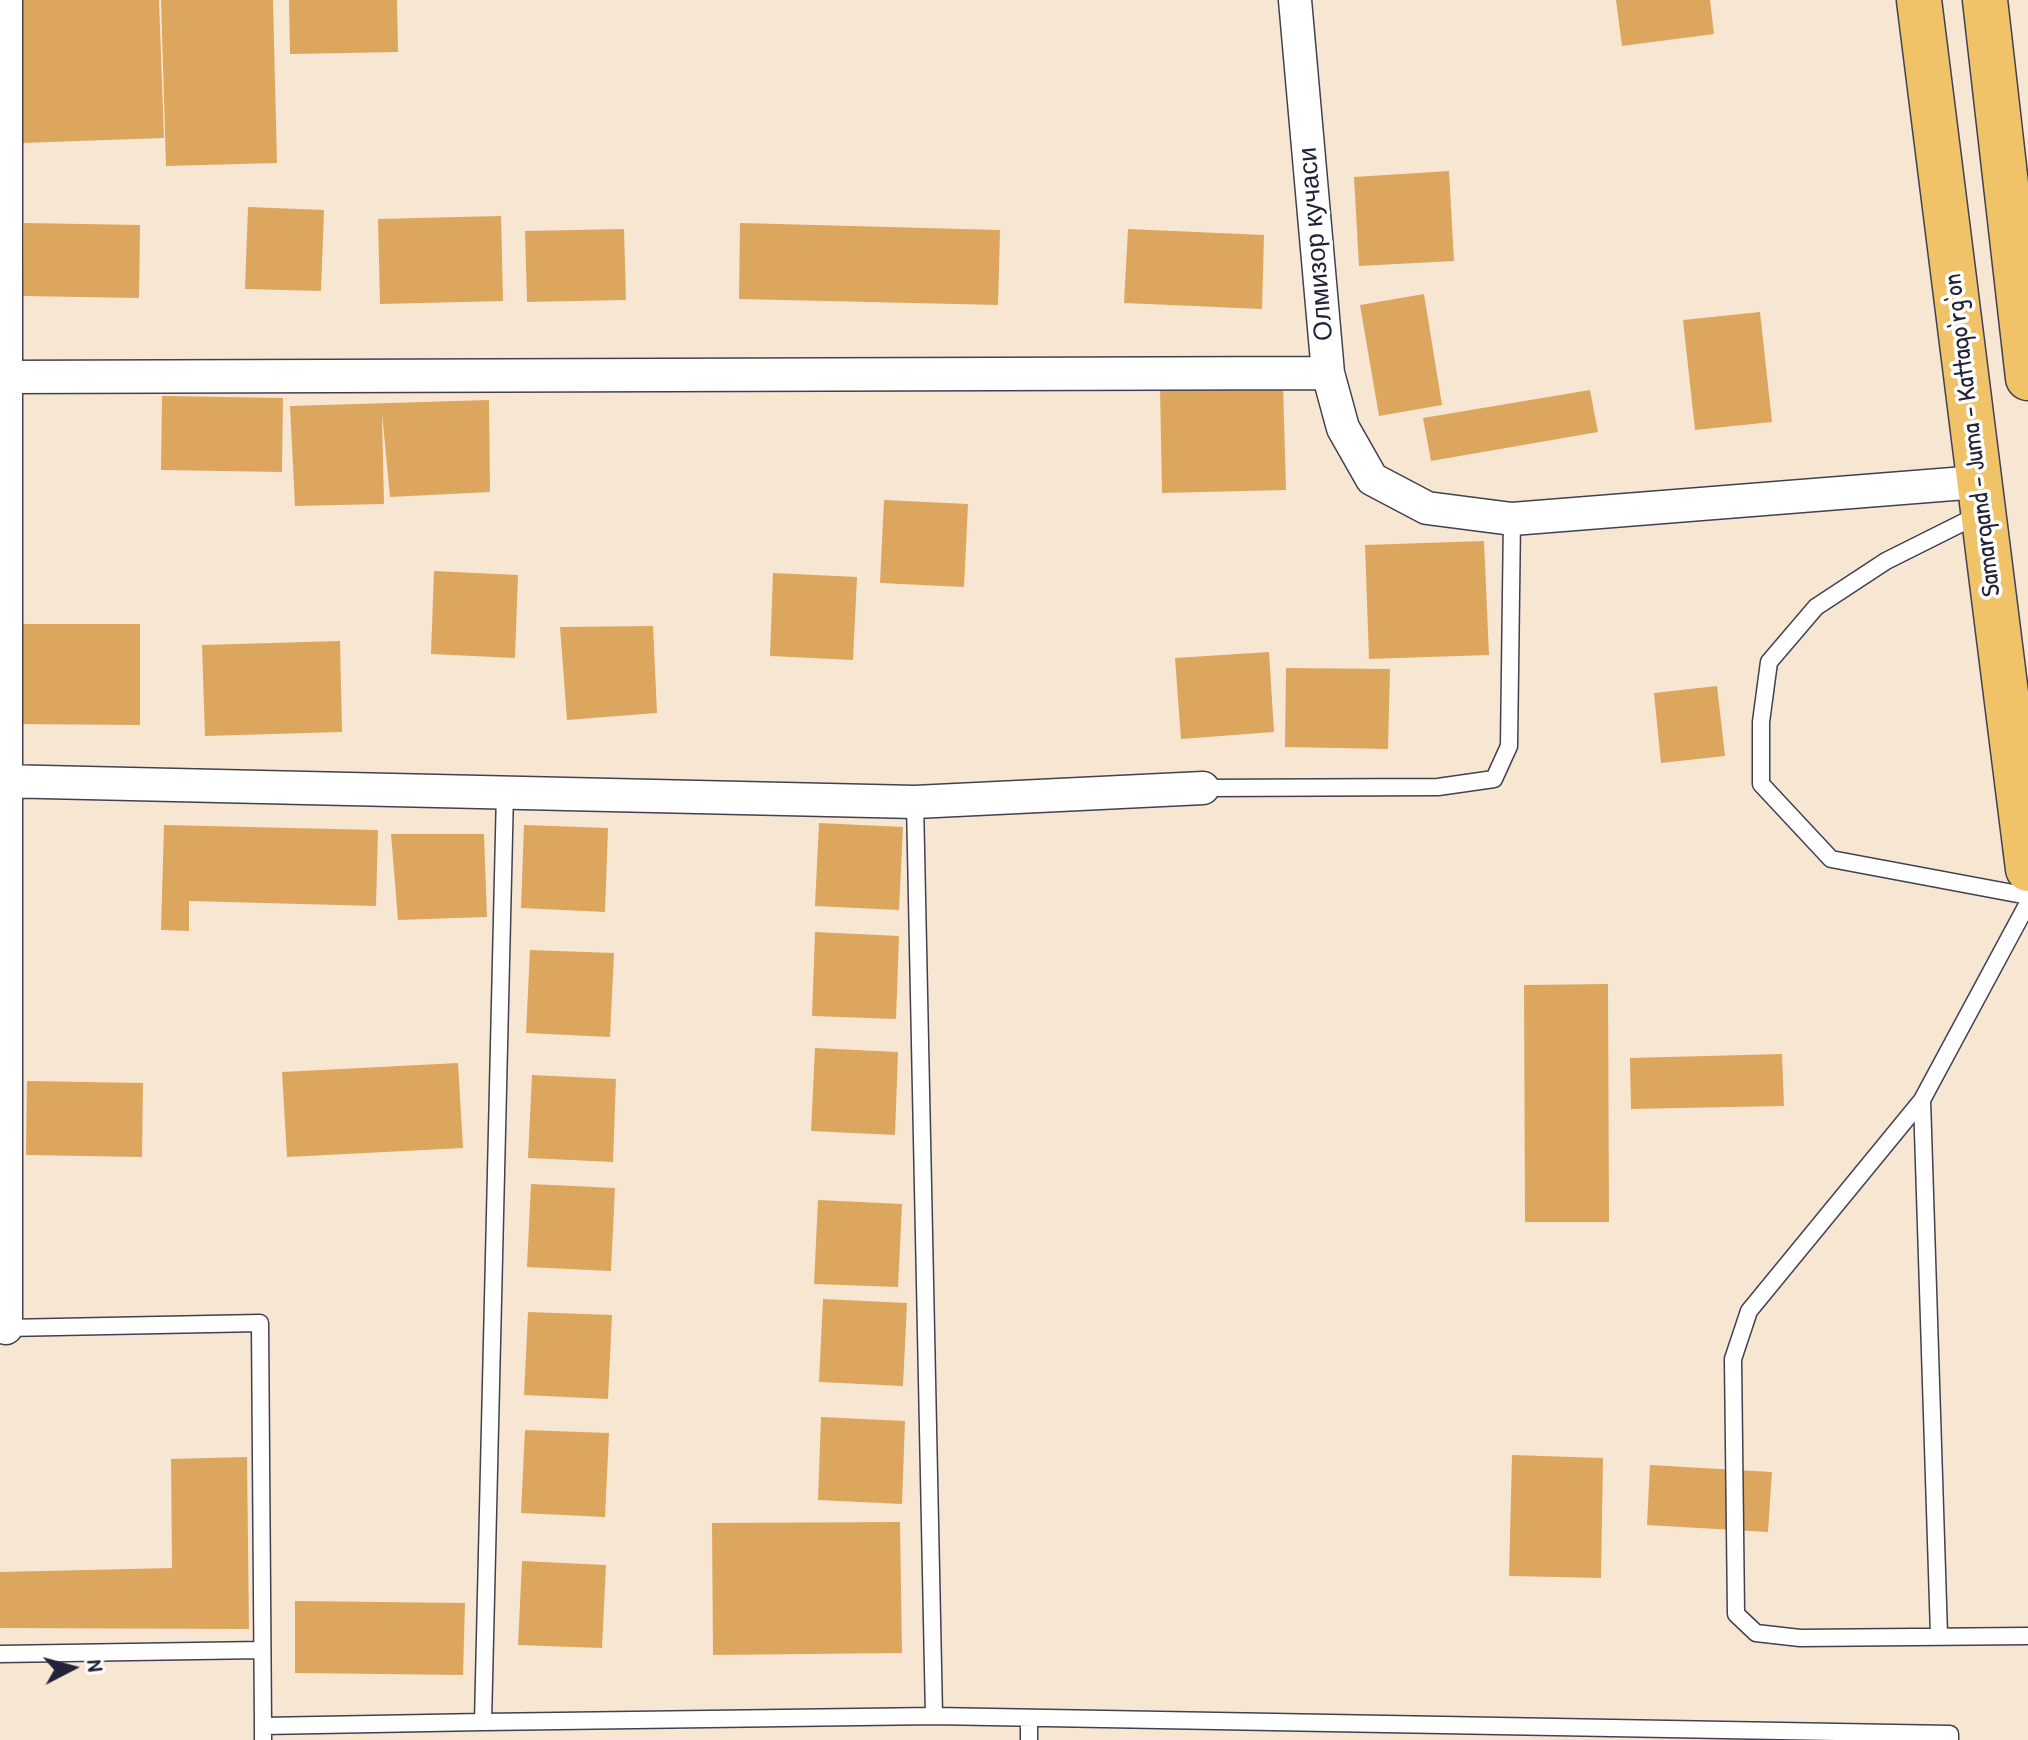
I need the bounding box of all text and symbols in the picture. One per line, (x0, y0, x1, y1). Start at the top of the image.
street label: Олмизор кучаси (1293, 146, 1341, 342)
street label: Samarqand - Juma - Kattaqo‘rg‘on (1938, 272, 2008, 598)
north arrow (32, 1628, 112, 1708)
text: N (80, 1658, 111, 1673)

